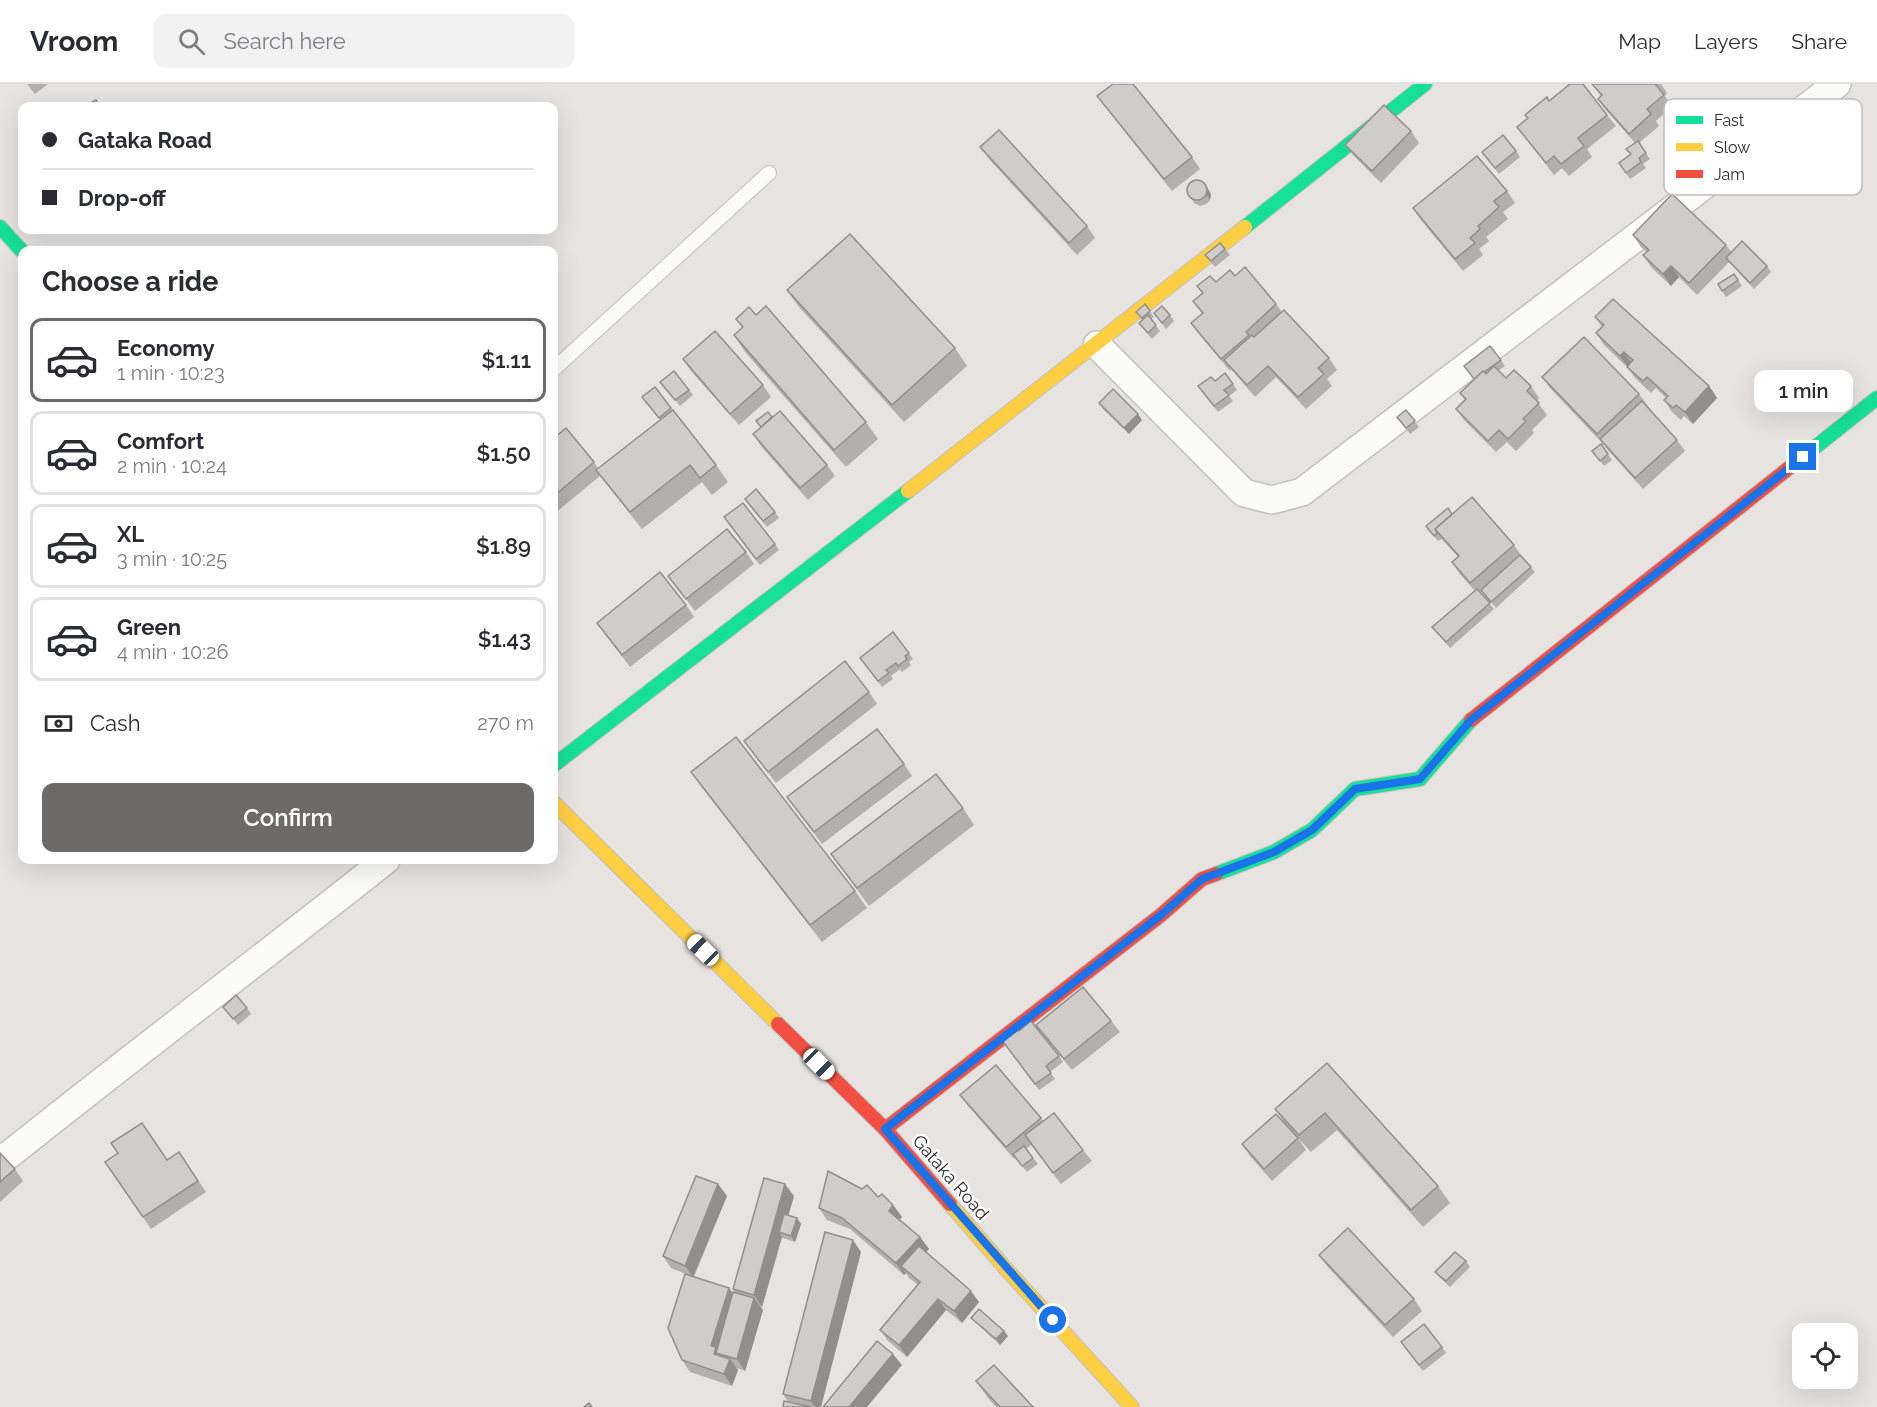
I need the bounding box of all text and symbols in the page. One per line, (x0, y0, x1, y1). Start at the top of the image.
search box (154, 14, 574, 68)
text: Vroom (30, 25, 118, 58)
icon: search (175, 25, 208, 58)
text: Search here (223, 28, 346, 54)
text: Map (1618, 29, 1661, 54)
text: Layers (1694, 29, 1758, 54)
text: Share (1791, 29, 1847, 54)
legend (1664, 99, 1862, 195)
text: Fast (1714, 111, 1745, 130)
text: Gataka Road (78, 127, 212, 153)
text: Slow (1714, 138, 1750, 157)
text: Jam (1714, 165, 1745, 184)
text: Drop-off (78, 185, 166, 211)
text: Choose a ride (42, 266, 218, 297)
icon: car (45, 333, 99, 387)
text: Economy (117, 335, 215, 361)
text: $1.11 (481, 347, 531, 373)
text: 1 min · 10:23 (117, 361, 225, 385)
callout: 1 min (1754, 370, 1852, 412)
text: 1 min (1779, 379, 1828, 403)
icon: car (45, 426, 99, 480)
text: Comfort (117, 428, 204, 454)
text: $1.50 (477, 440, 531, 466)
route end (1789, 443, 1816, 470)
text: 2 min · 10:24 (117, 454, 227, 478)
icon: car (45, 519, 99, 573)
text: XL (117, 521, 144, 547)
text: $1.89 (476, 533, 531, 559)
text: 3 min · 10:25 (117, 547, 227, 571)
icon: car (45, 612, 99, 666)
text: Green (117, 614, 181, 640)
text: $1.43 (478, 626, 531, 652)
text: 4 min · 10:26 (117, 640, 228, 664)
icon: cash (42, 707, 75, 740)
text: Cash (90, 710, 141, 736)
text: 270 m (477, 711, 534, 735)
button: Confirm (42, 783, 534, 852)
car (684, 931, 722, 969)
car (800, 1045, 838, 1083)
street label: Gataka Road (908, 1130, 994, 1224)
route start (1039, 1306, 1066, 1333)
map controls (1792, 1323, 1858, 1389)
button: locate (1792, 1323, 1858, 1389)

